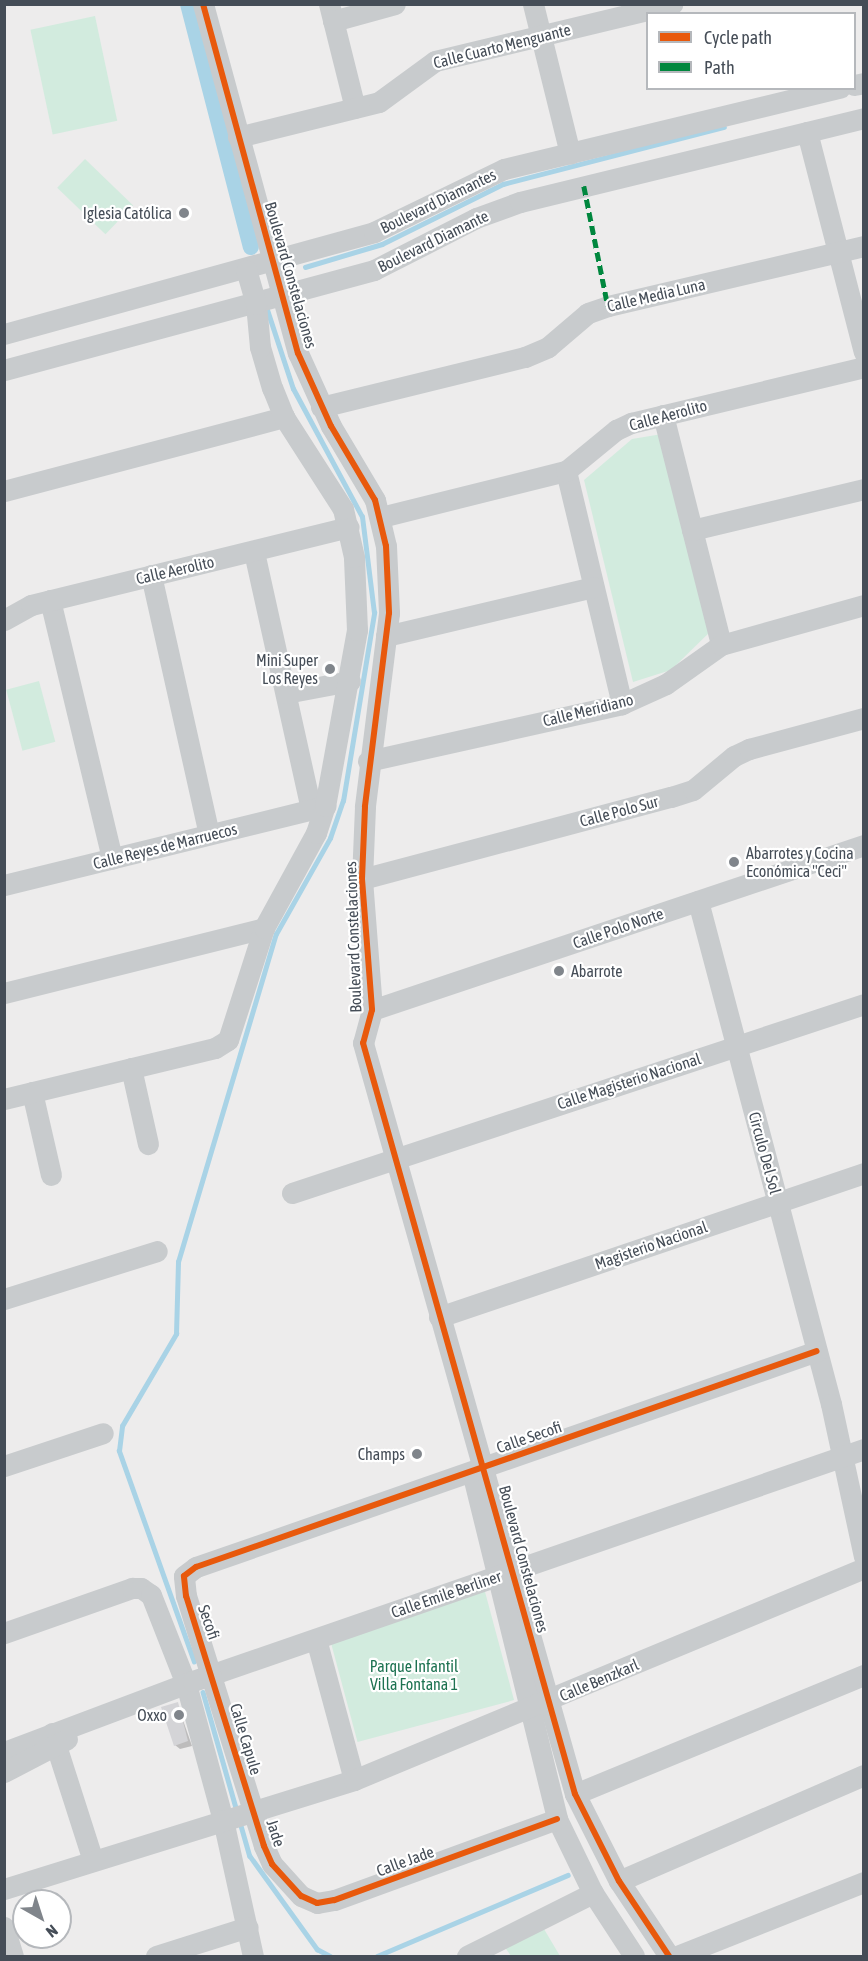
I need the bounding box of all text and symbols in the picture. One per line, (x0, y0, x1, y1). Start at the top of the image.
legend (646, 12, 856, 90)
street label: Calle Cuarto Menguante (431, 20, 573, 72)
text: Cycle path (704, 27, 772, 48)
text: Path (704, 57, 735, 78)
street label: Boulevard Diamantes (377, 165, 499, 237)
street label: Boulevard Constelaciones (261, 199, 321, 351)
place label: Iglesia Católica (83, 203, 172, 223)
marker: Iglesia Católica (177, 206, 191, 220)
street label: Boulevard Diamante (374, 206, 492, 276)
street label: Calle Media Luna (605, 274, 707, 316)
street label: Calle Aerolito (627, 395, 709, 435)
street label: Calle Aerolito (134, 552, 216, 588)
place label: Mini Super Los Reyes (256, 650, 318, 688)
marker: Mini Super Los Reyes (323, 662, 337, 676)
street label: Calle Meridiano (541, 689, 635, 731)
street label: Calle Polo Sur (578, 791, 660, 831)
street label: Calle Reyes de Marruecos (91, 819, 239, 873)
place label: Abarrotes y Cocina Económica ''Ceci'' (746, 843, 854, 881)
marker: Abarrotes y Cocina Económica ''Ceci'' (727, 855, 741, 869)
street label: Boulevard Constelaciones (341, 861, 365, 1013)
street label: Calle Polo Norte (570, 904, 666, 952)
place label: Abarrote (571, 961, 623, 981)
marker: Abarrote (552, 964, 566, 978)
street label: Calle Magisterio Nacional (555, 1049, 703, 1113)
street label: Circulo Del Sol (745, 1110, 785, 1196)
street label: Magisterio Nacional (592, 1217, 710, 1273)
street label: Calle Secofi (494, 1417, 564, 1457)
place label: Champs (358, 1444, 405, 1464)
marker: Champs (410, 1447, 424, 1461)
street label: Boulevard Constelaciones (495, 1483, 553, 1635)
street label: Calle Emile Berliner (388, 1566, 504, 1622)
street label: Secofi (194, 1602, 224, 1642)
street label: Calle Benzkarl (556, 1655, 642, 1705)
park label: Parque Infantil Villa Fontana 1 (370, 1656, 458, 1694)
street label: Calle Capule (226, 1701, 266, 1777)
place label: Oxxo (137, 1705, 167, 1725)
marker: Oxxo (172, 1708, 186, 1722)
street label: Jade (263, 1817, 289, 1849)
street label: Calle Jade (374, 1842, 436, 1880)
north arrow (12, 1889, 72, 1949)
text: N (43, 1921, 61, 1941)

